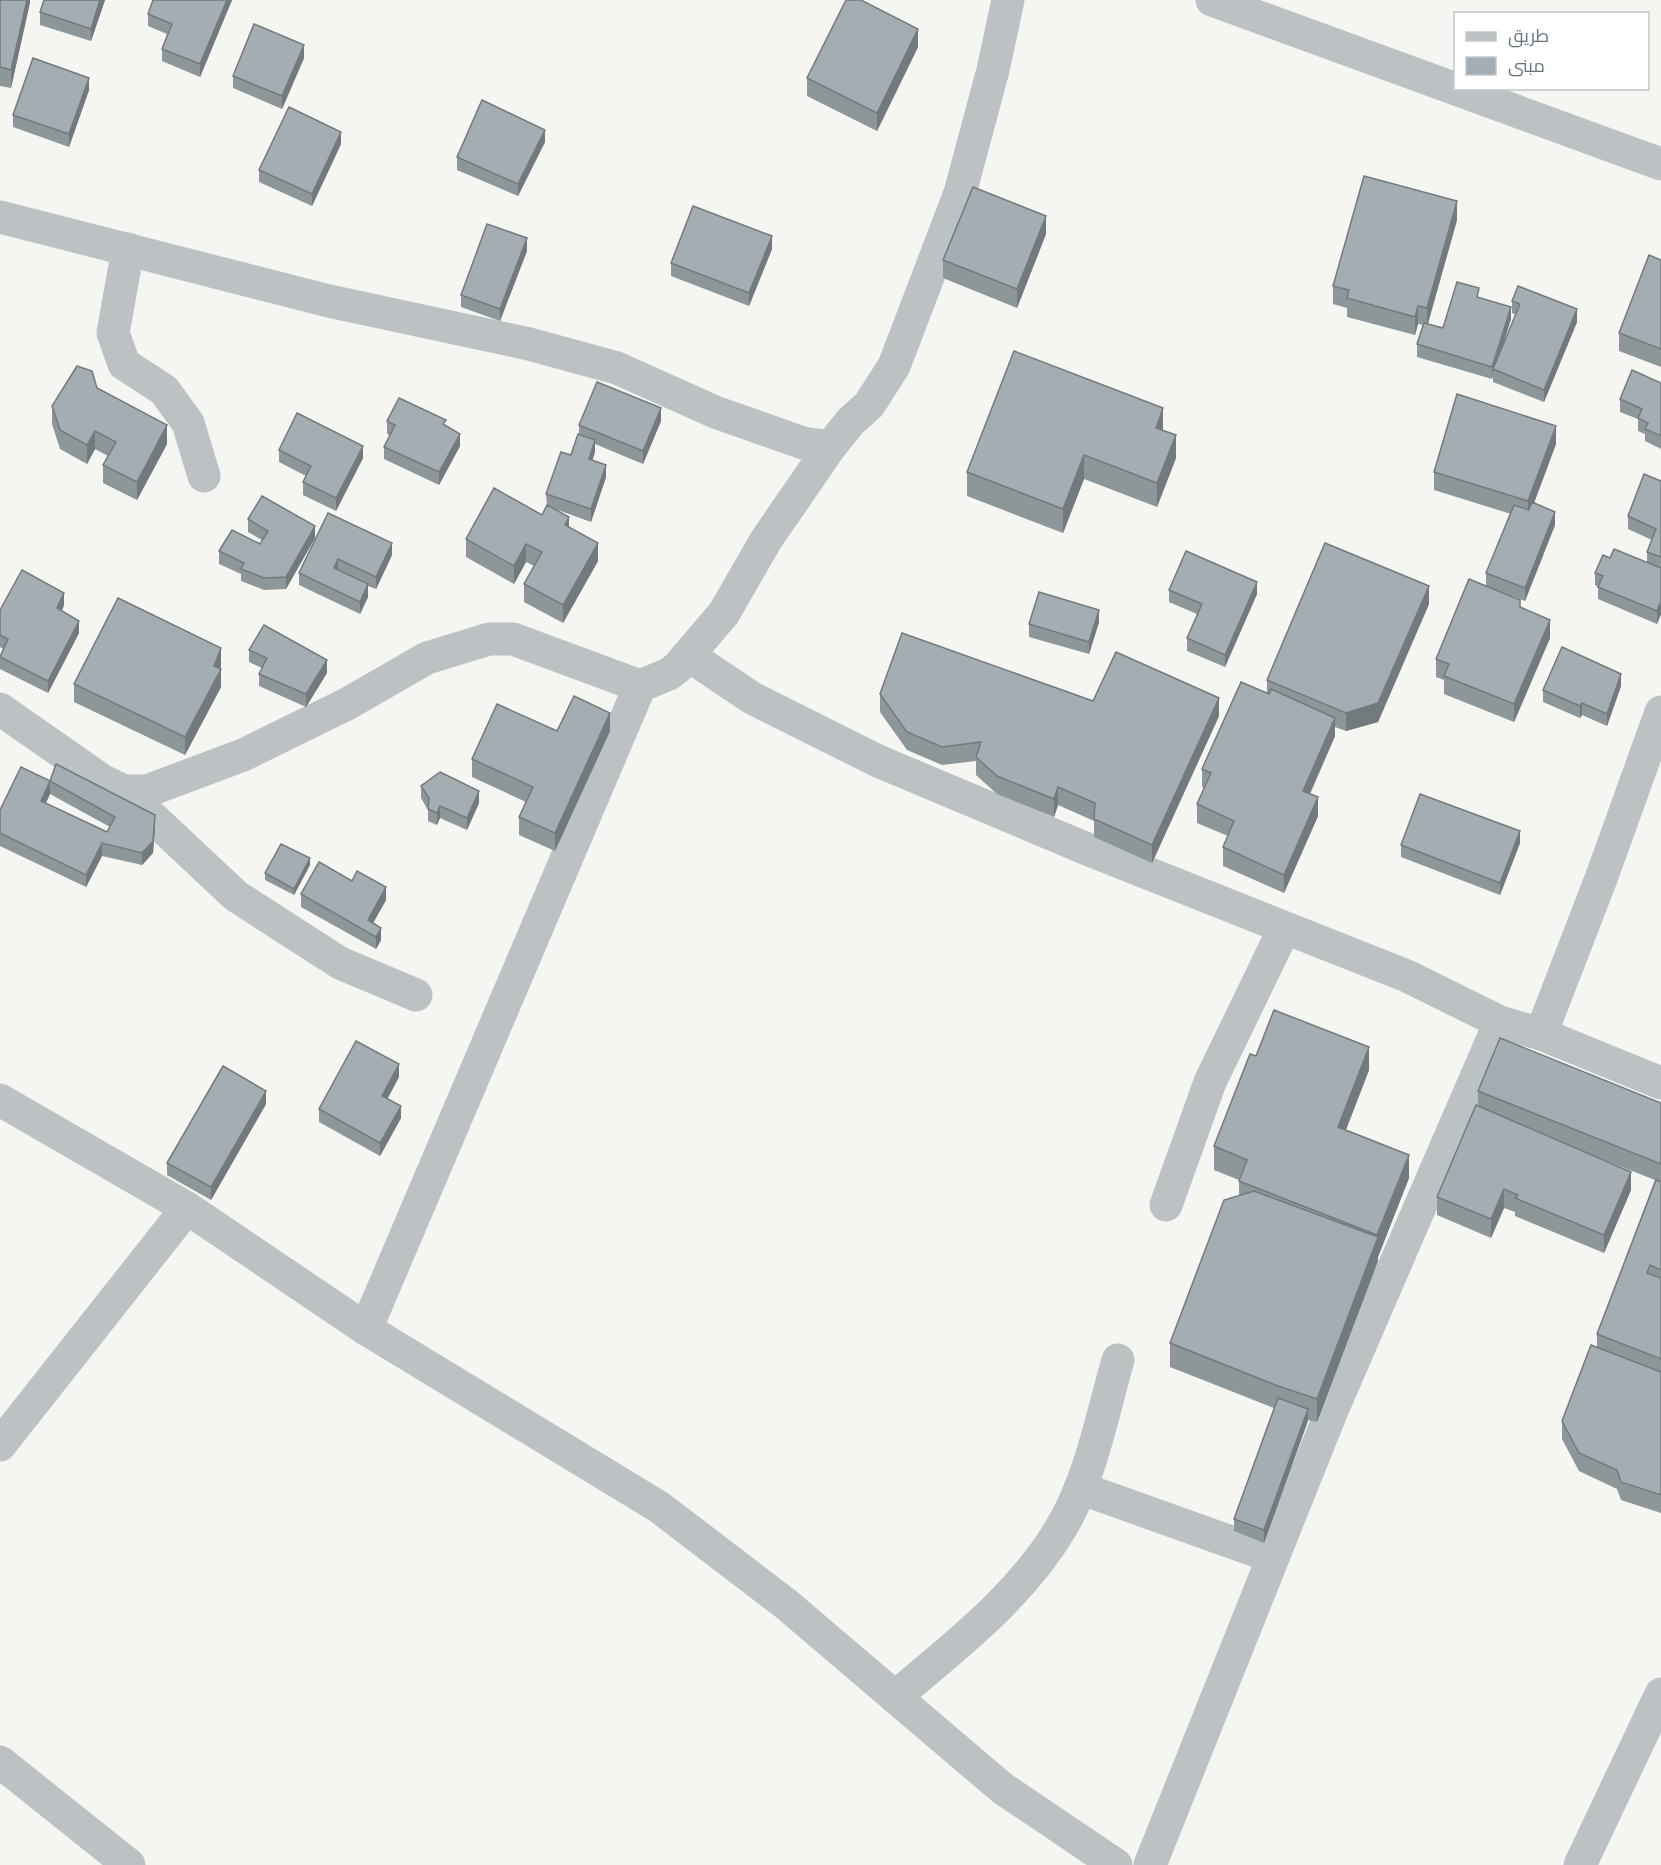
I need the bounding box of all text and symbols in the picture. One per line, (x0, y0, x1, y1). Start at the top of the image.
legend (1454, 12, 1649, 90)
text: طريق (1508, 23, 1549, 48)
text: مبنى (1508, 53, 1545, 77)

